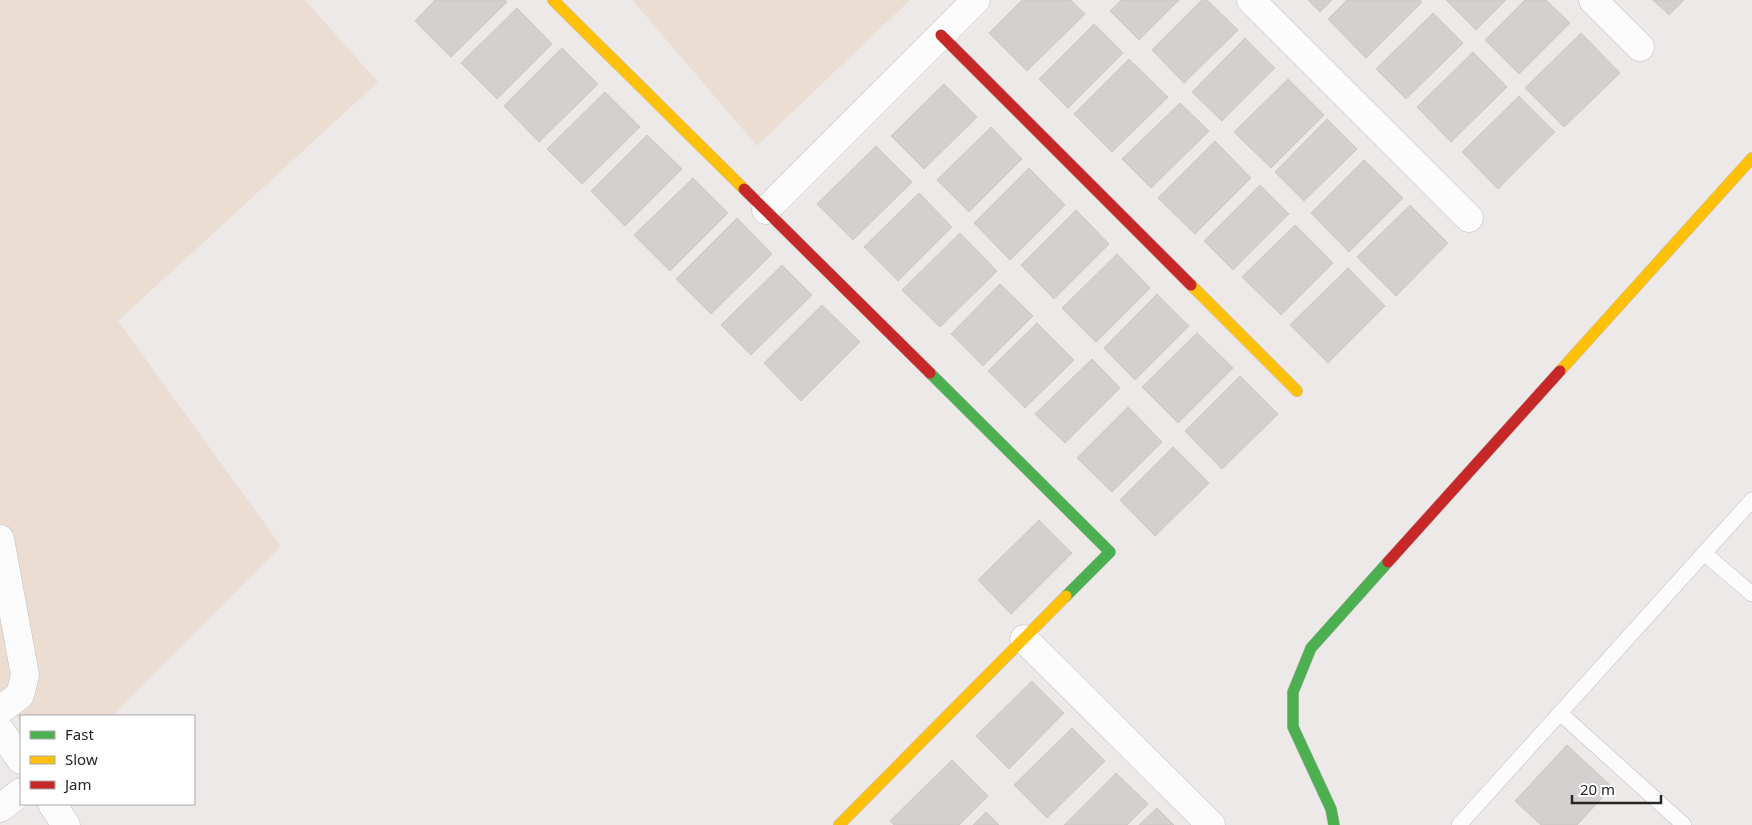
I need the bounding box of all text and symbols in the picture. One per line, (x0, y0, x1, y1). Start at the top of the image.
legend (20, 715, 195, 805)
text: Fast (65, 724, 94, 744)
text: Slow (65, 749, 98, 769)
scale bar (1572, 772, 1661, 804)
text: Jam (63, 774, 92, 794)
text: 20 m (1580, 779, 1615, 799)

